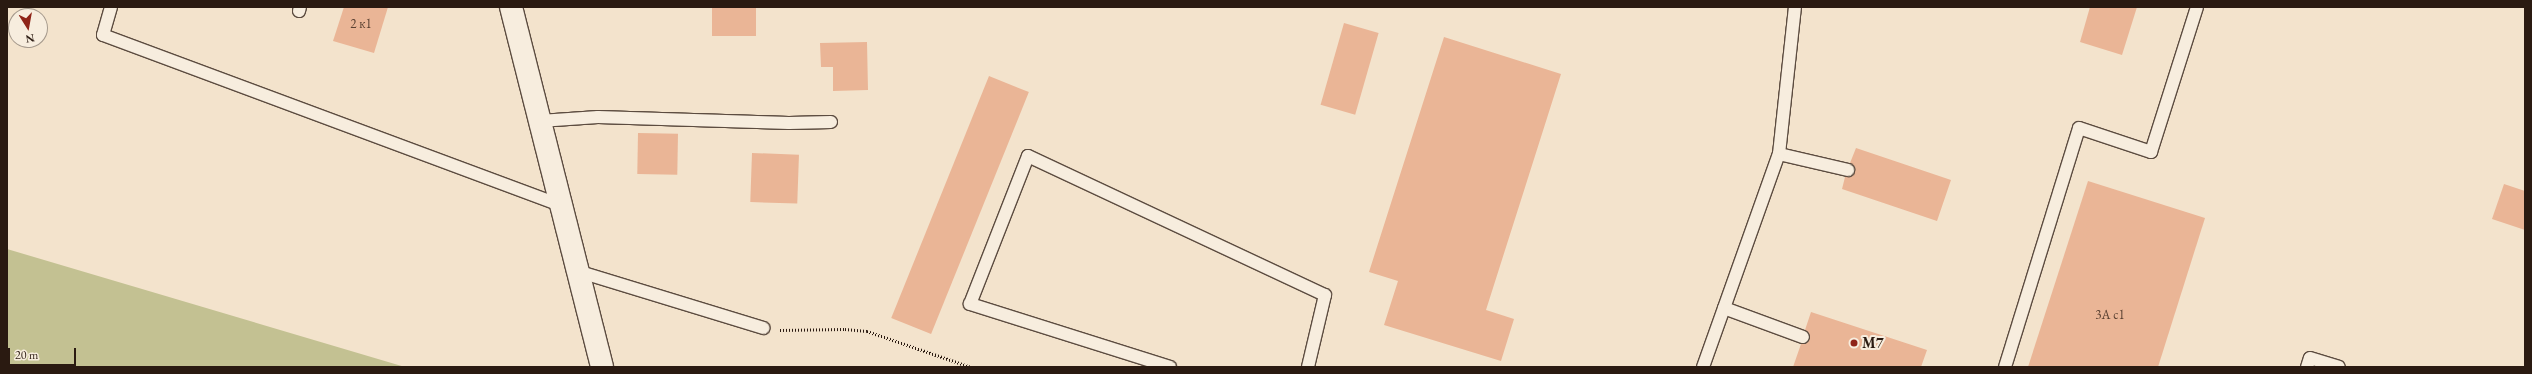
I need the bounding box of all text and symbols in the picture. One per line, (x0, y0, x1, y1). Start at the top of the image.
north arrow (8, 8, 48, 48)
house number: 2 к1 (350, 16, 372, 32)
text: N (24, 31, 36, 47)
house number: 3А с1 (2095, 307, 2125, 323)
place label: М7 (1862, 334, 1884, 352)
marker: М7 (1849, 338, 1859, 348)
scale bar (10, 340, 78, 366)
text: 20 m (15, 347, 38, 363)

